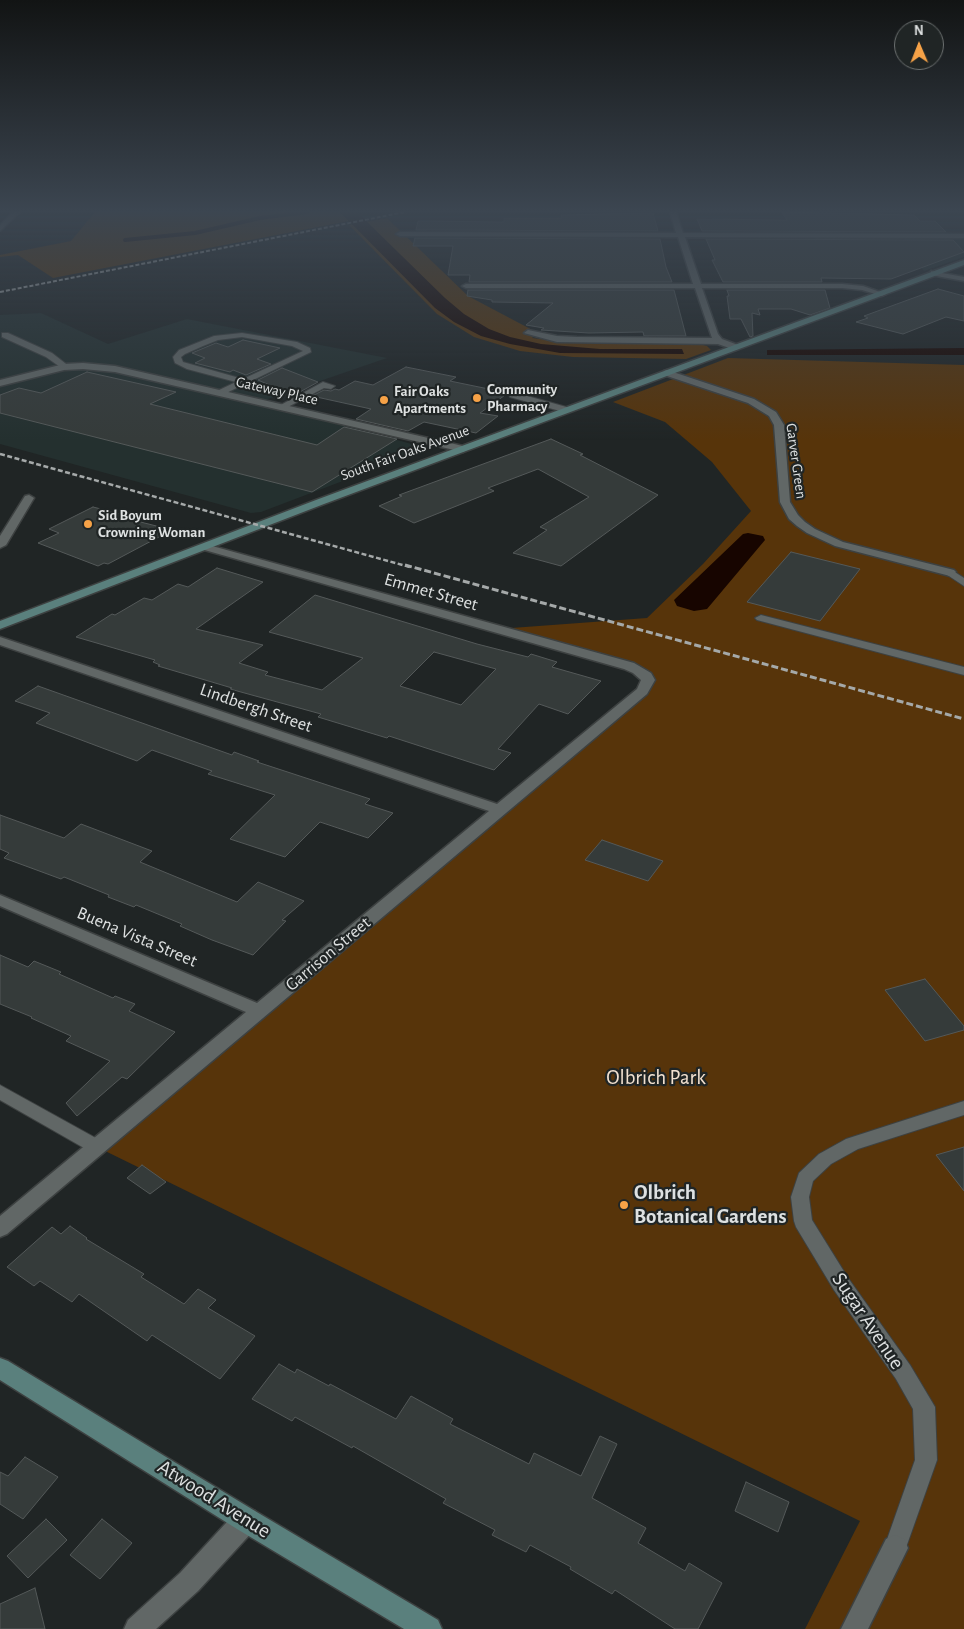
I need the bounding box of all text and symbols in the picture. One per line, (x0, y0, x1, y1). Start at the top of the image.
north arrow (894, 20, 944, 70)
text: N (914, 24, 924, 38)
street label: Gateway Place (234, 373, 320, 409)
place label: Community Pharmacy (487, 380, 557, 415)
place label: Fair Oaks Apartments (394, 382, 466, 417)
marker: Community Pharmacy (471, 392, 483, 404)
marker: Fair Oaks Apartments (378, 394, 390, 406)
street label: South Fair Oaks Avenue (338, 421, 472, 485)
street label: Garver Green (782, 422, 810, 500)
place label: Sid Boyum Crowning Woman (98, 506, 205, 541)
marker: Sid Boyum Crowning Woman (82, 518, 94, 530)
street label: Emmet Street (382, 568, 480, 616)
street label: Lindbergh Street (197, 679, 315, 737)
street label: Buena Vista Street (74, 902, 200, 972)
street label: Garrison Street (281, 912, 375, 996)
park label: Olbrich Park (606, 1065, 706, 1091)
place label: Olbrich Botanical Gardens (634, 1180, 787, 1230)
marker: Olbrich Botanical Gardens (618, 1199, 630, 1211)
street label: Sugar Avenue (826, 1268, 910, 1374)
street label: Atwood Avenue (153, 1454, 275, 1544)

